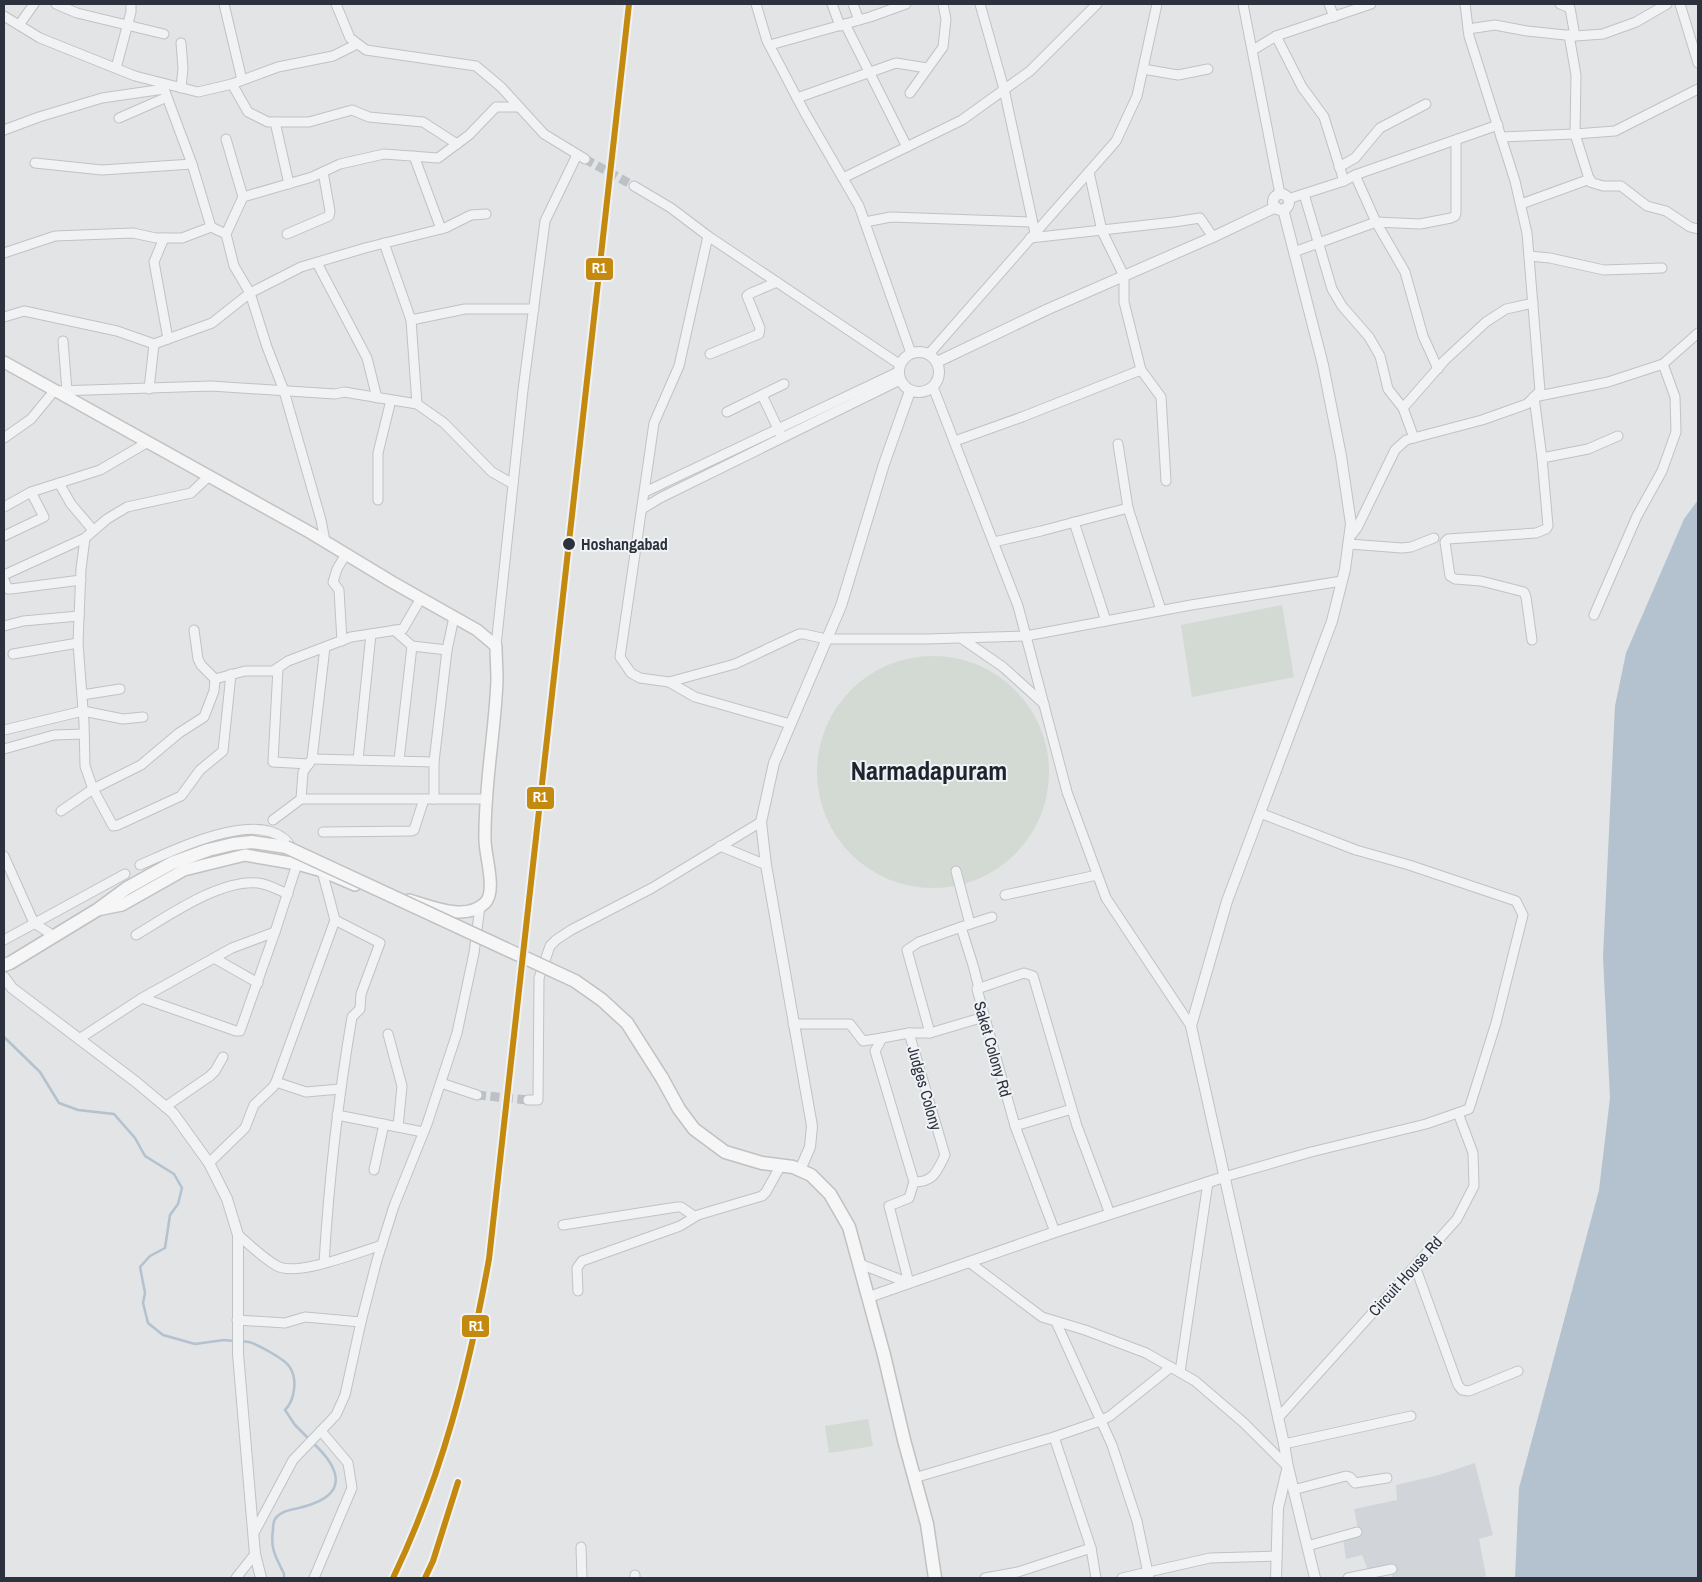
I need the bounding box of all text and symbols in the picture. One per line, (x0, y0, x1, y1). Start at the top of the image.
line badge: R1 (585, 257, 614, 281)
text: R1 (592, 259, 607, 277)
place label: Hoshangabad (581, 533, 668, 555)
marker: Hoshangabad (561, 536, 577, 552)
district label: Narmadapuram (851, 753, 1007, 788)
line badge: R1 (526, 786, 555, 810)
text: R1 (533, 788, 548, 806)
street label: Saket Colony Rd (969, 999, 1017, 1099)
street label: Judges Colony (902, 1043, 948, 1133)
street label: Circuit House Rd (1363, 1231, 1447, 1321)
line badge: R1 (461, 1314, 490, 1338)
text: R1 (469, 1317, 484, 1335)

